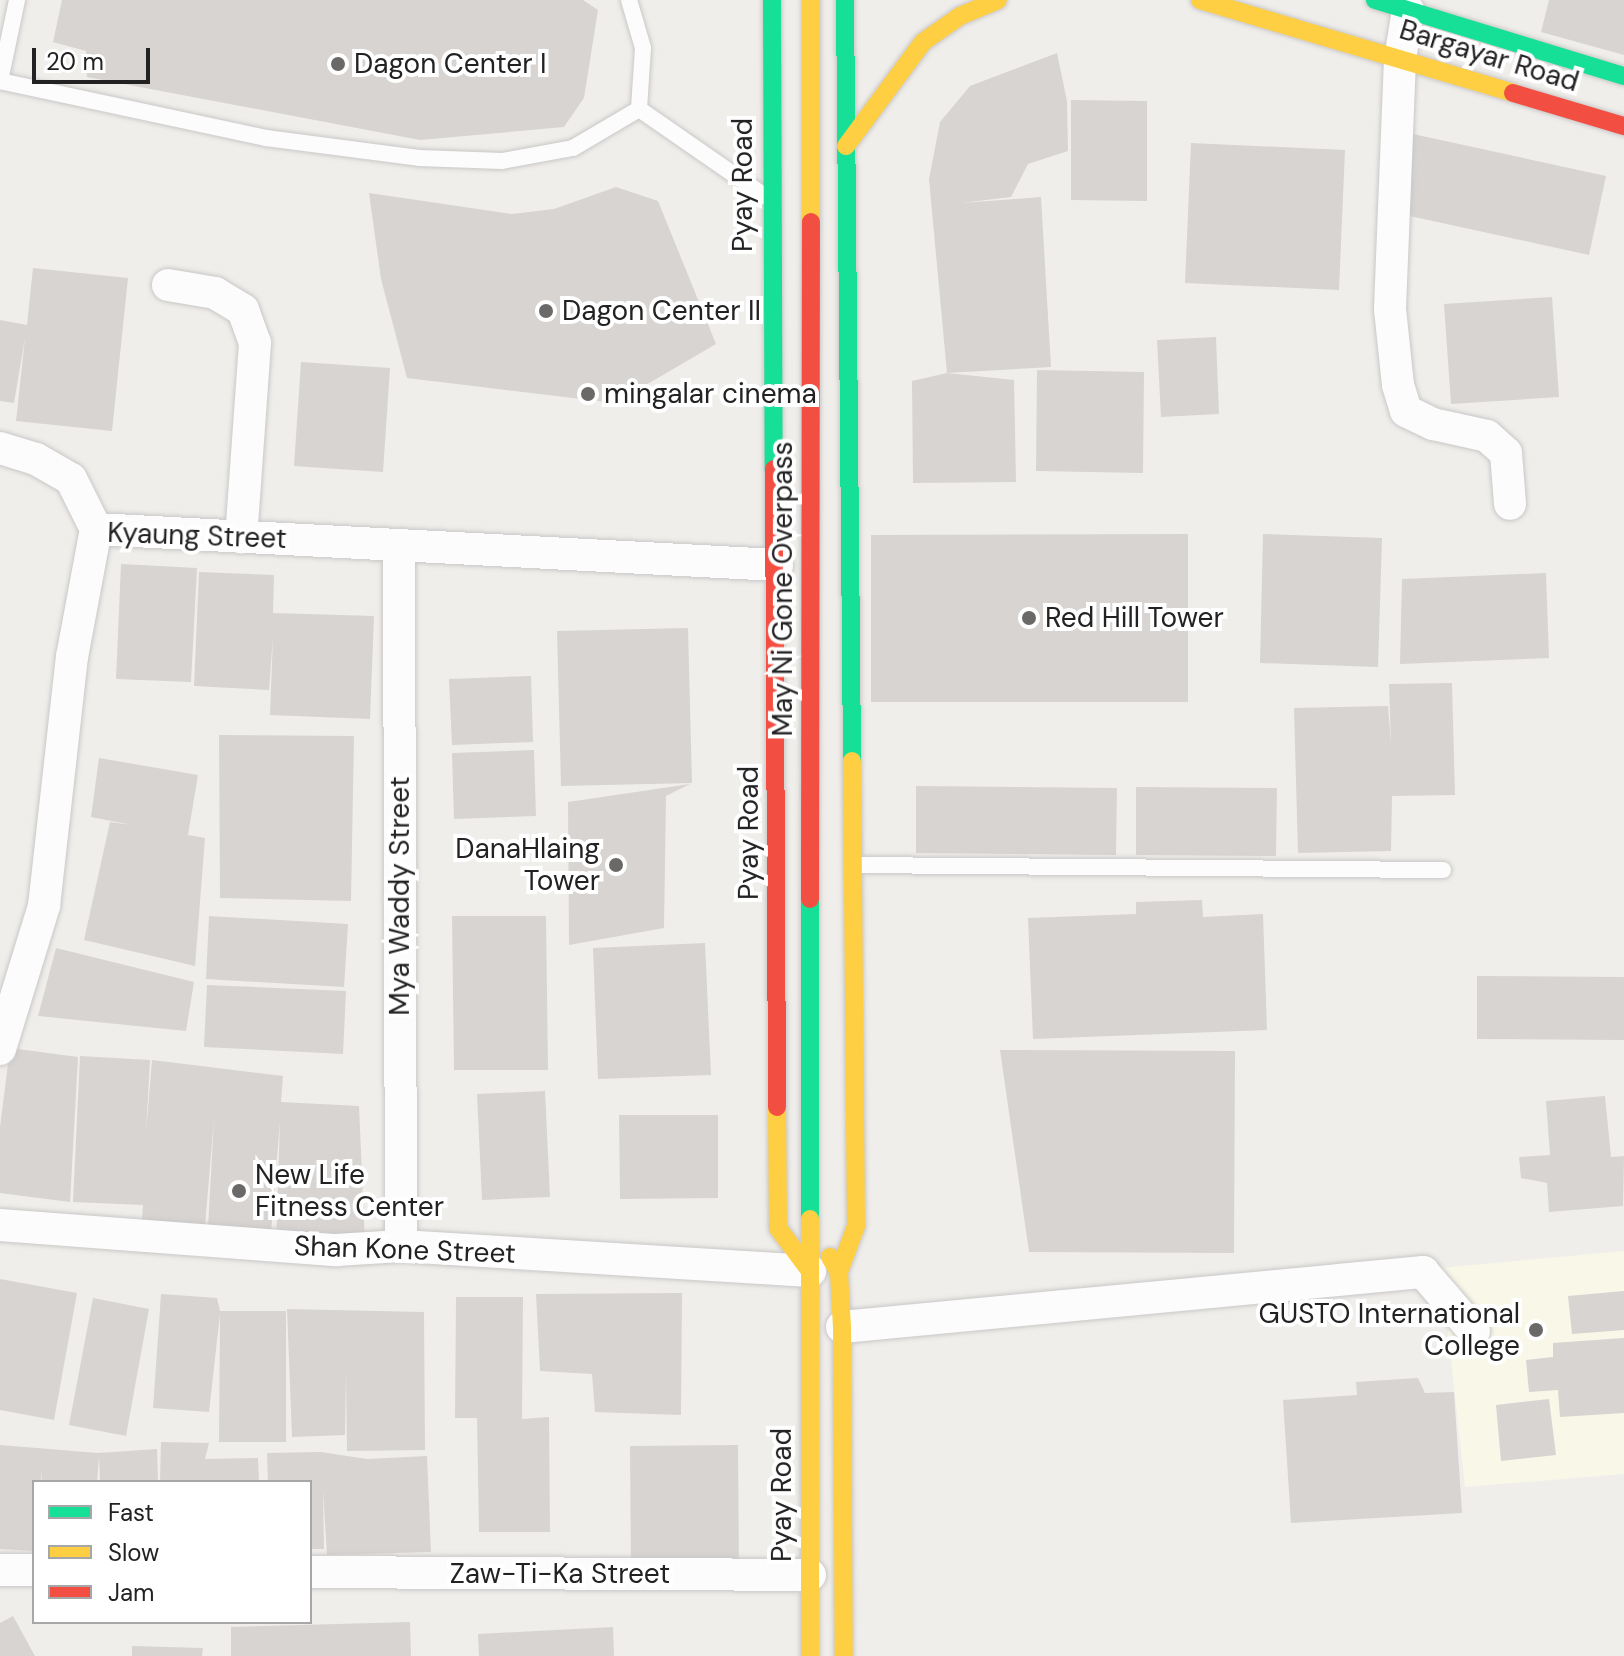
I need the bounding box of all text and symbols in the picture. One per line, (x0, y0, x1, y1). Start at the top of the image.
street label: Bargayar Road (1395, 13, 1583, 99)
scale bar (36, 32, 154, 82)
text: 20 m (46, 46, 104, 77)
place label: Dagon Center I (354, 47, 547, 81)
marker: Dagon Center I (329, 55, 347, 73)
street label: Pyay Road (726, 118, 760, 252)
place label: Dagon Center II (562, 294, 761, 328)
marker: Dagon Center II (537, 302, 555, 320)
place label: mingalar cinema (604, 377, 817, 411)
marker: mingalar cinema (579, 385, 597, 403)
street label: May Ni Gone Overpass (766, 441, 800, 737)
street label: Kyaung Street (107, 516, 287, 556)
place label: Red Hill Tower (1045, 601, 1224, 635)
marker: Red Hill Tower (1020, 609, 1038, 627)
street label: Pyay Road (732, 766, 766, 900)
street label: Mya Waddy Street (383, 776, 417, 1016)
place label: DanaHlaing Tower (455, 832, 600, 898)
marker: DanaHlaing Tower (607, 856, 625, 874)
place label: New Life Fitness Center (255, 1158, 444, 1224)
marker: New Life Fitness Center (230, 1182, 248, 1200)
street label: Shan Kone Street (294, 1229, 516, 1271)
place label: GUSTO International College (1259, 1297, 1520, 1363)
marker: GUSTO International College (1527, 1321, 1545, 1339)
street label: Pyay Road (765, 1428, 799, 1562)
legend (32, 1480, 312, 1624)
text: Fast (108, 1497, 154, 1528)
text: Slow (108, 1537, 159, 1568)
street label: Zaw-Ti-Ka Street (450, 1557, 670, 1591)
text: Jam (108, 1577, 154, 1608)

